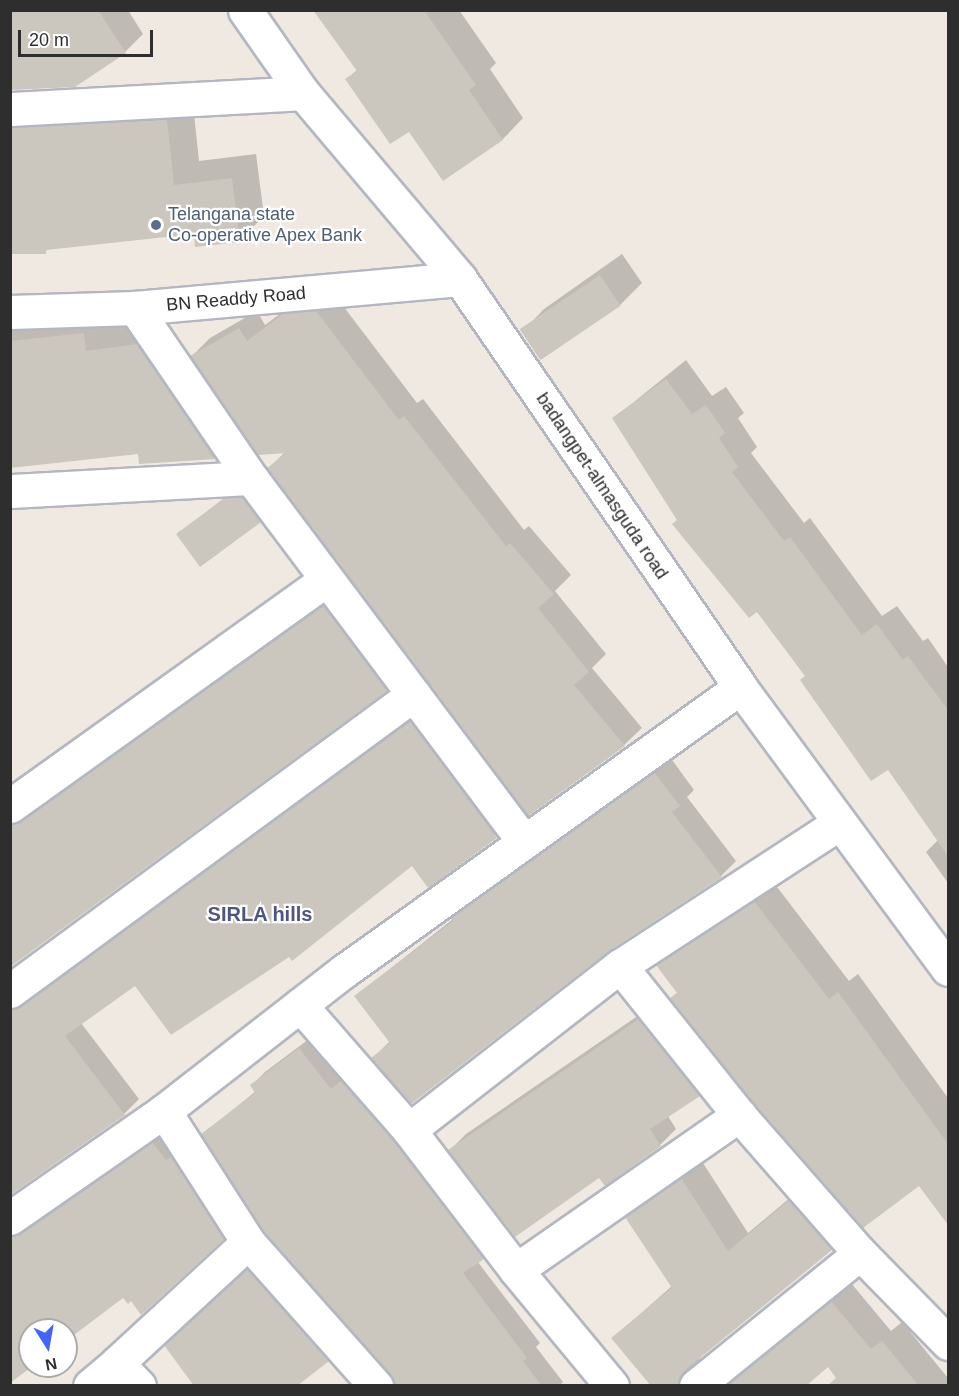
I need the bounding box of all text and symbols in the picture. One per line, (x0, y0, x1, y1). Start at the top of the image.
scale bar (21, 18, 156, 56)
text: 20 m (29, 30, 69, 50)
place label: Telangana state Co-operative Apex Bank (168, 204, 363, 246)
marker: Telangana state Co-operative Apex Bank (149, 218, 163, 232)
street label: BN Readdy Road (165, 282, 307, 316)
street label: badangpet-almasguda road (531, 389, 673, 583)
district label: SIRLA hills (207, 902, 313, 926)
north arrow (18, 1318, 78, 1378)
text: N (44, 1355, 58, 1374)

